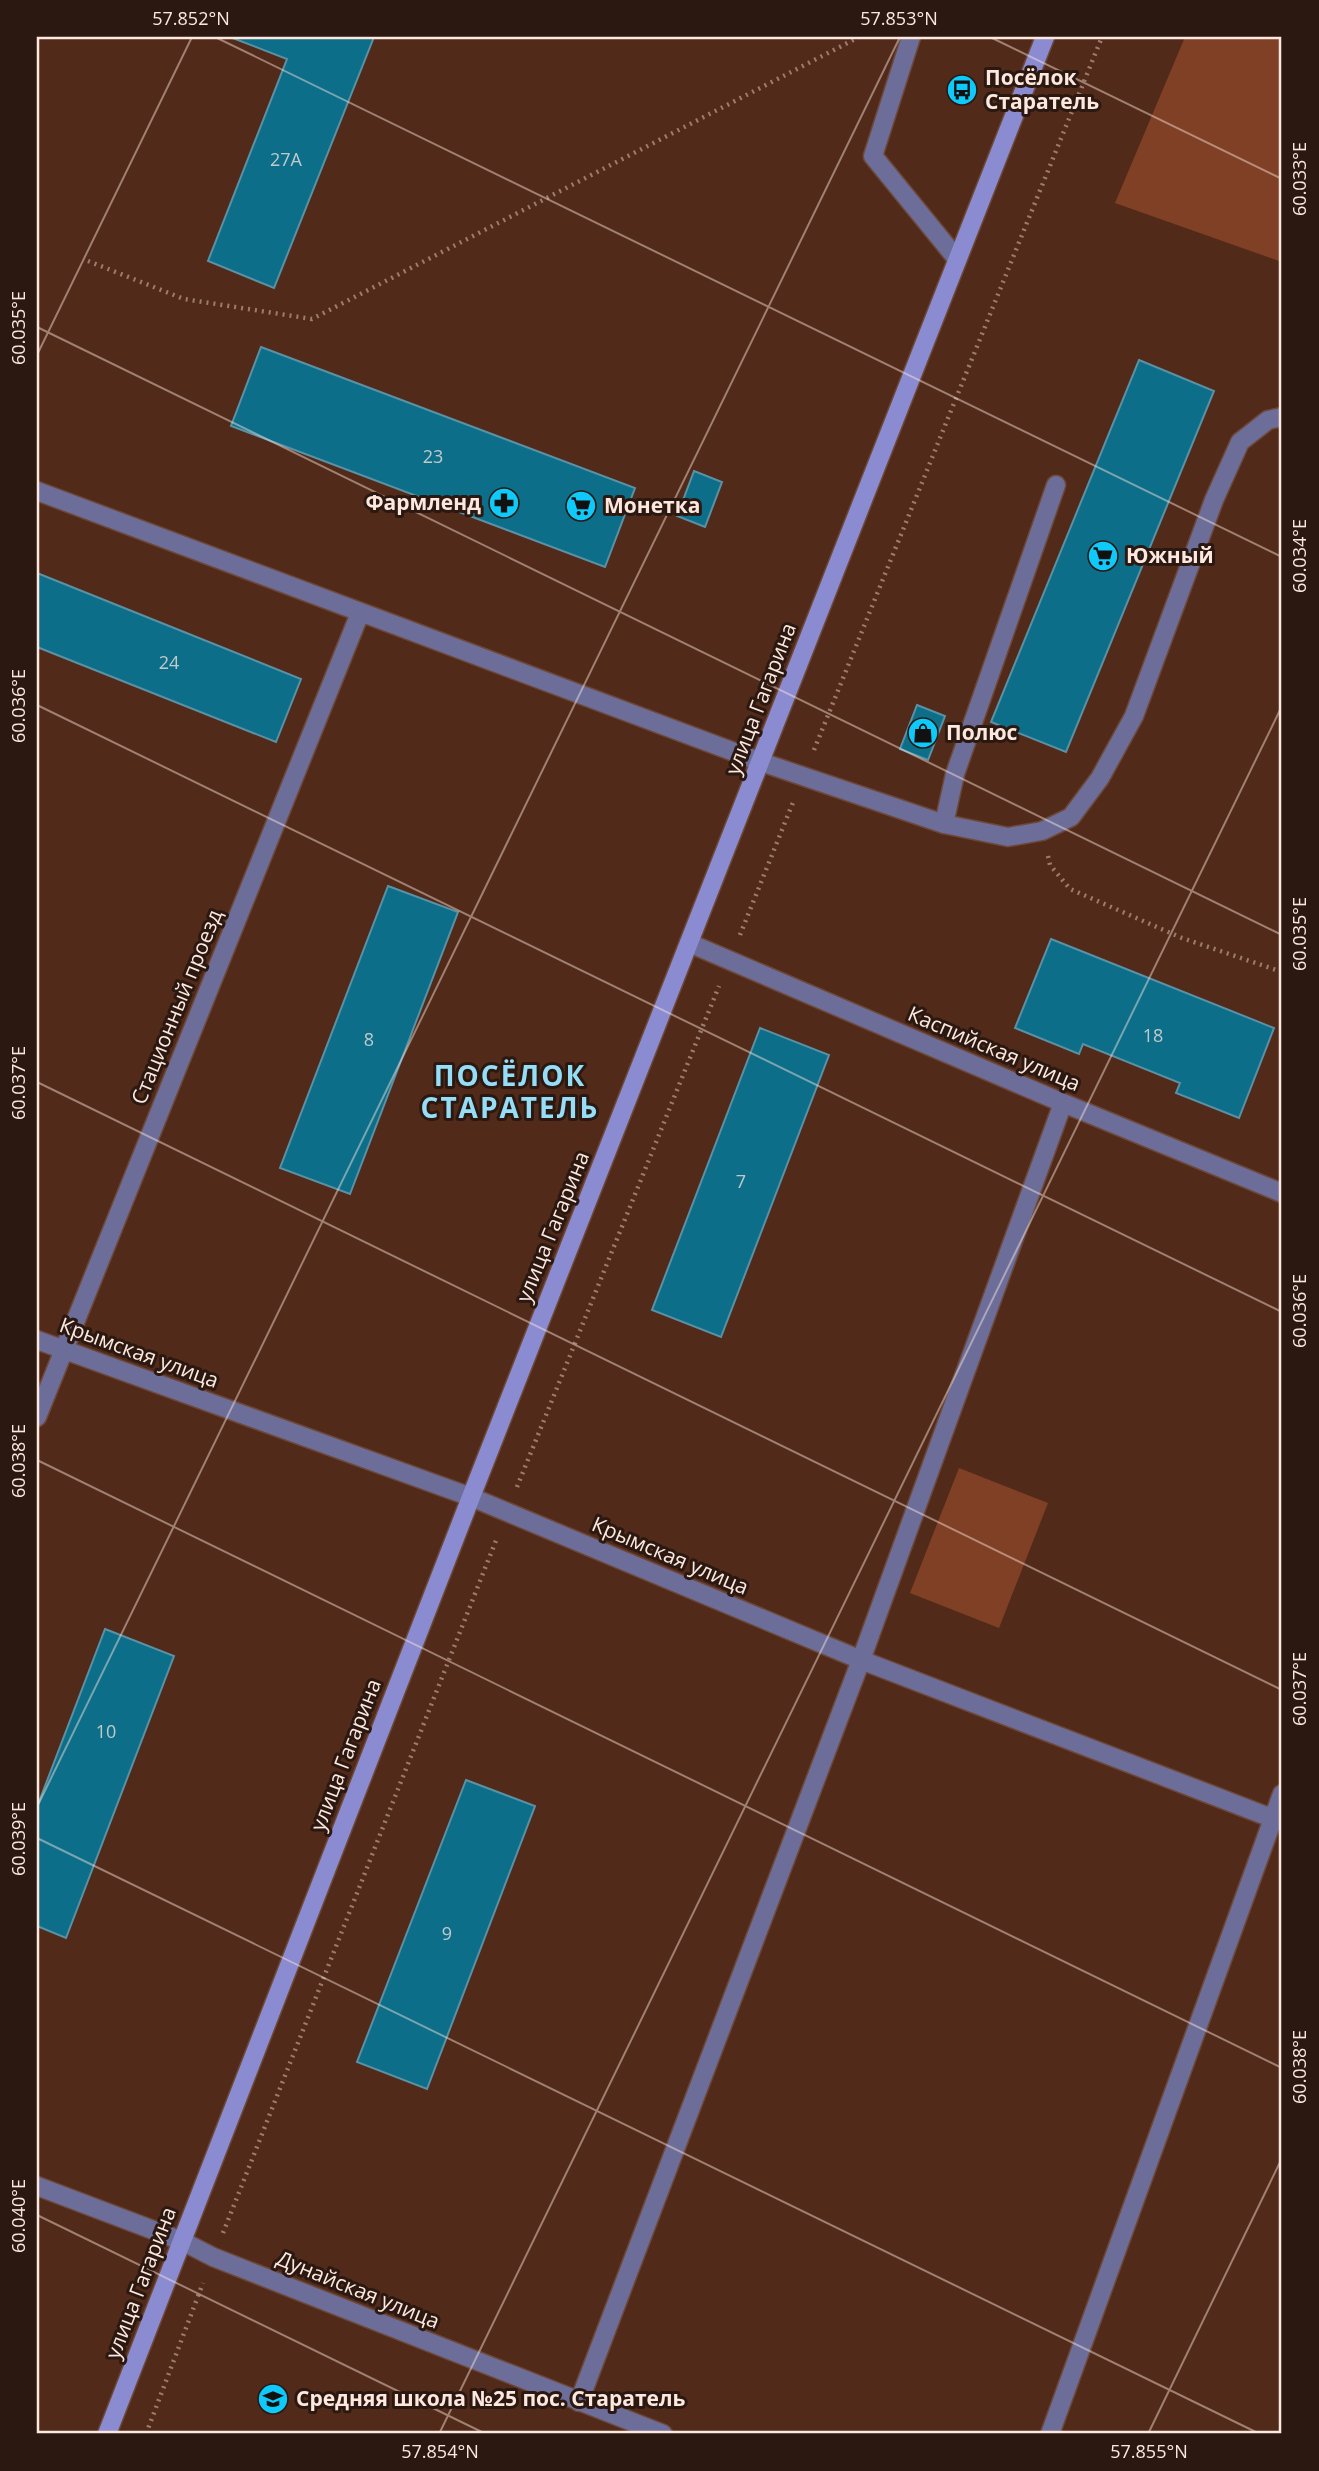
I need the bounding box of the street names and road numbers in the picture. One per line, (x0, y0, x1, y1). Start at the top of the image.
street label: улица Гагарина (718, 619, 802, 779)
street label: Стационный проезд (124, 905, 228, 1108)
street label: Каспийская улица (904, 999, 1085, 1097)
street label: улица Гагарина (509, 1147, 595, 1306)
street label: Крымская улица (56, 1310, 223, 1394)
street label: Крымская улица (588, 1509, 753, 1601)
street label: улица Гагарина (303, 1675, 387, 1835)
street label: улица Гагарина (98, 2203, 182, 2363)
street label: Дунайская улица (273, 2244, 444, 2335)

